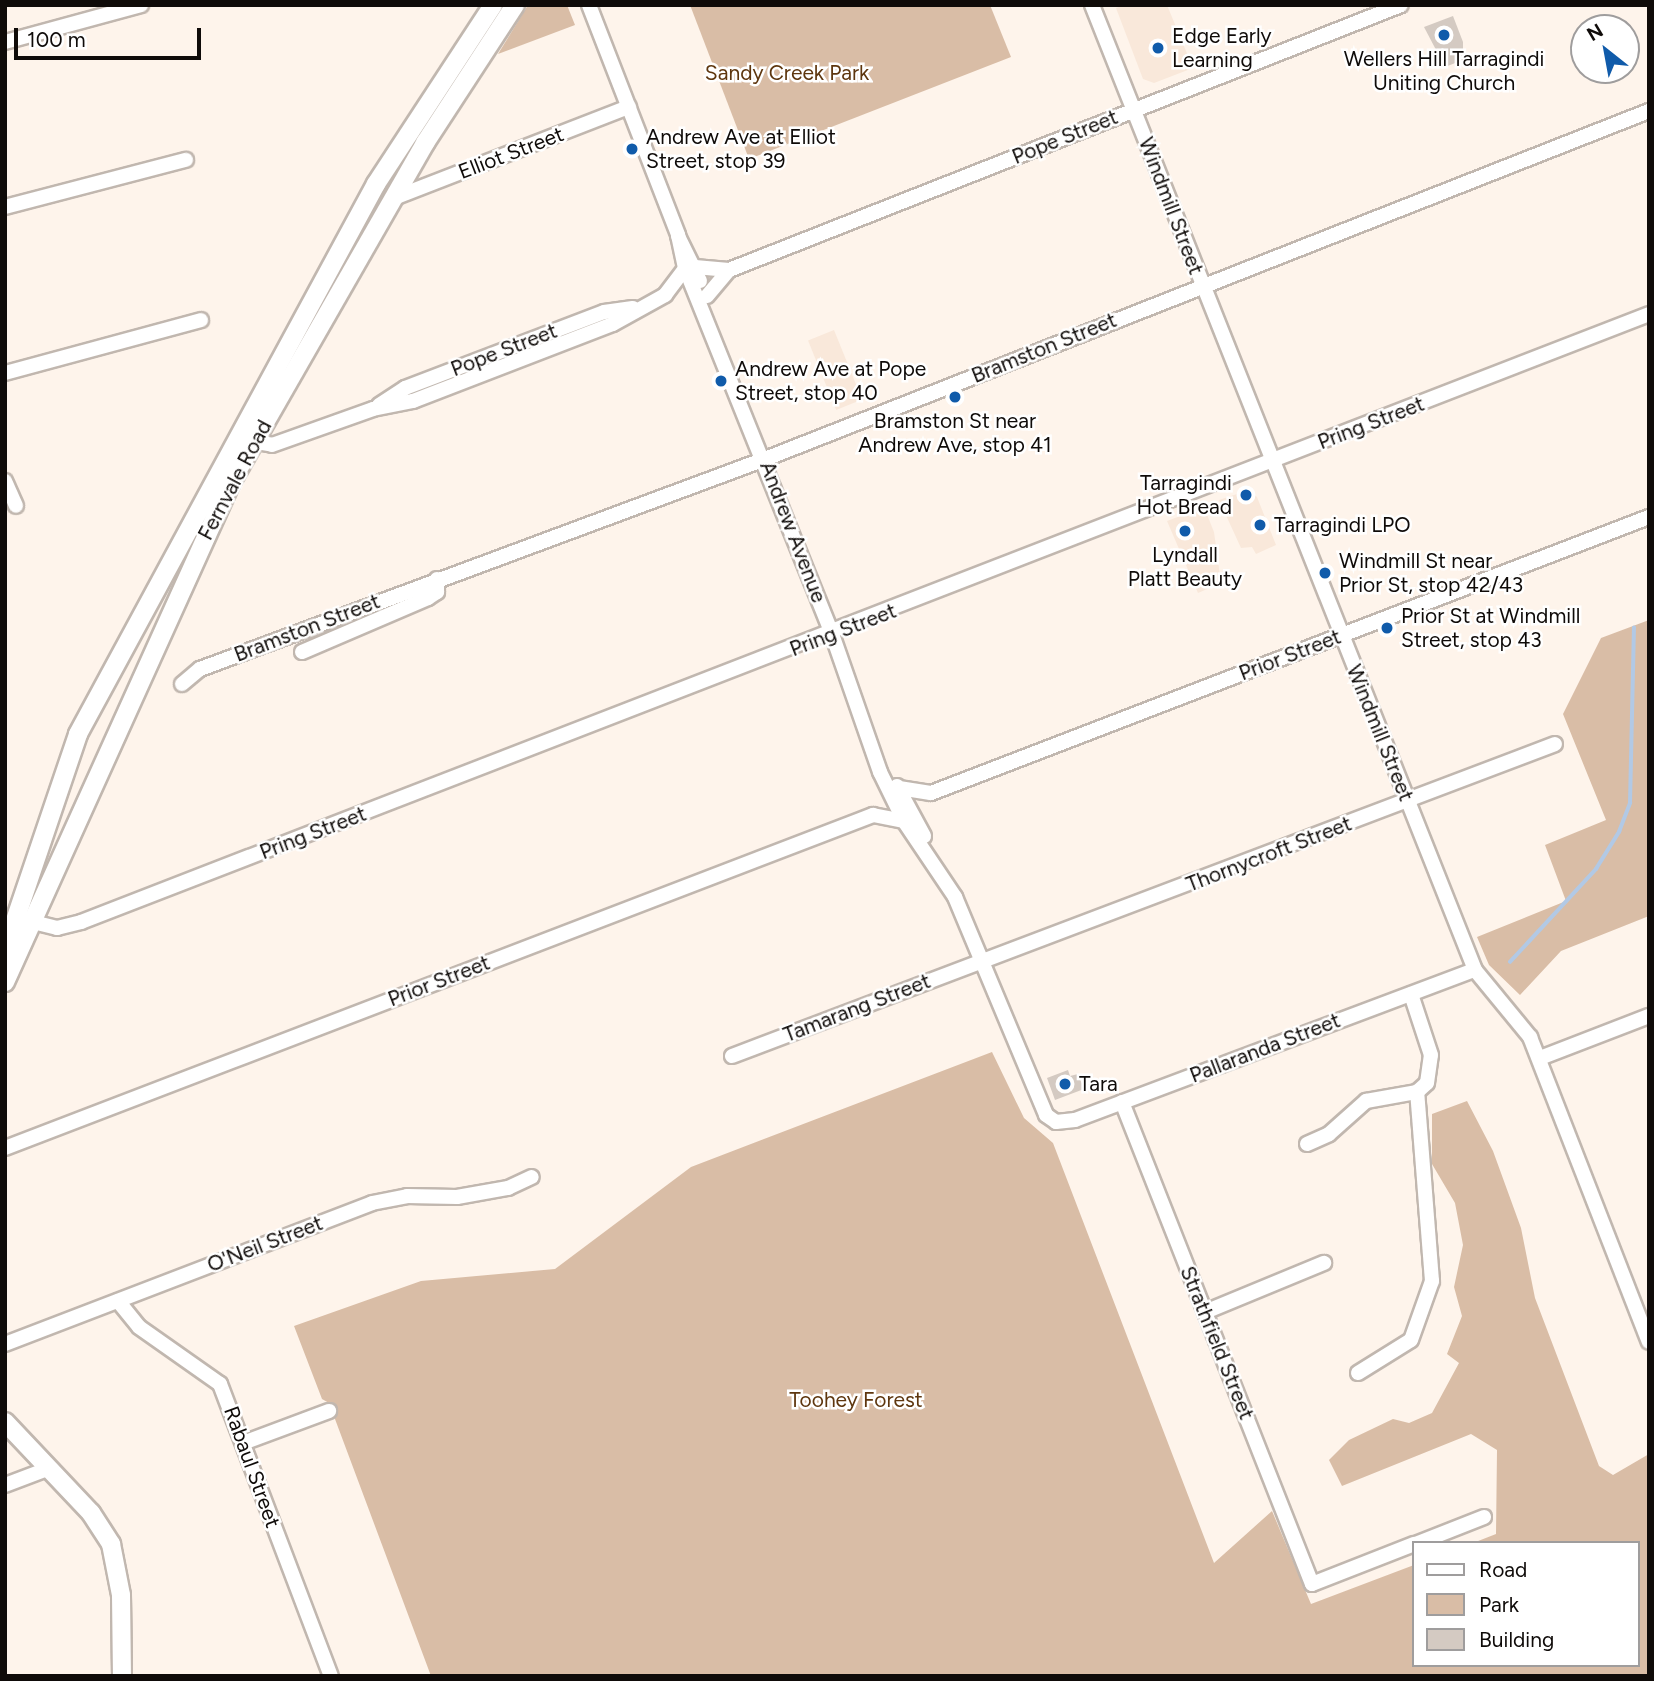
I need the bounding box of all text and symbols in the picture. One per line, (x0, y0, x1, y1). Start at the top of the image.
scale bar (18, 14, 205, 58)
north arrow (1570, 14, 1640, 84)
text: N (1583, 19, 1607, 46)
place label: Edge Early Learning (1172, 23, 1272, 73)
text: 100 m (27, 27, 86, 52)
marker: Wellers Hill Tarragindi Uniting Church (1436, 27, 1452, 43)
marker: Edge Early Learning (1150, 40, 1166, 56)
place label: Wellers Hill Tarragindi Uniting Church (1344, 46, 1544, 96)
park label: Sandy Creek Park (705, 60, 869, 86)
street label: Pope Street (1008, 104, 1122, 170)
street label: Elliot Street (455, 121, 567, 185)
place label: Andrew Ave at Elliot Street, stop 39 (646, 124, 836, 174)
street label: Windmill Street (1133, 134, 1209, 278)
marker: Andrew Ave at Elliot Street, stop 39 (624, 141, 640, 157)
street label: Bramston Street (968, 307, 1120, 389)
street label: Pope Street (447, 318, 561, 382)
place label: Andrew Ave at Pope Street, stop 40 (735, 356, 926, 406)
marker: Andrew Ave at Pope Street, stop 40 (713, 373, 729, 389)
marker: Bramston St near Andrew Ave, stop 41 (947, 389, 963, 405)
street label: Pring Street (1314, 391, 1428, 455)
place label: Bramston St near Andrew Ave, stop 41 (858, 408, 1052, 458)
street label: Fernvale Road (193, 416, 277, 544)
street label: Andrew Avenue (755, 458, 831, 606)
place label: Tarragindi Hot Bread (1137, 470, 1232, 520)
marker: Tarragindi Hot Bread (1238, 487, 1254, 503)
place label: Tarragindi LPO (1274, 512, 1411, 538)
marker: Tarragindi LPO (1252, 517, 1268, 533)
marker: Lyndall Platt Beauty (1177, 523, 1193, 539)
place label: Lyndall Platt Beauty (1128, 542, 1242, 592)
place label: Windmill St near Prior St, stop 42/43 (1339, 548, 1523, 598)
marker: Windmill St near Prior St, stop 42/43 (1317, 565, 1333, 581)
street label: Bramston Street (231, 589, 383, 667)
street label: Pring Street (786, 598, 900, 662)
place label: Prior St at Windmill Street, stop 43 (1401, 603, 1580, 653)
marker: Prior St at Windmill Street, stop 43 (1379, 620, 1395, 636)
street label: Prior Street (1235, 624, 1345, 686)
street label: Windmill Street (1341, 661, 1419, 805)
street label: Pring Street (256, 801, 370, 865)
street label: Thornycroft Street (1183, 811, 1355, 897)
street label: Prior Street (384, 950, 494, 1012)
street label: Tamarang Street (780, 968, 934, 1048)
street label: Pallaranda Street (1186, 1008, 1344, 1088)
place label: Tara (1079, 1071, 1118, 1097)
marker: Tara (1057, 1076, 1073, 1092)
street label: O'Neil Street (204, 1210, 326, 1278)
street label: Strathfield Street (1175, 1263, 1259, 1423)
park label: Toohey Forest (789, 1387, 923, 1413)
street label: Rabaul Street (218, 1403, 286, 1531)
legend (1412, 1541, 1640, 1667)
text: Road (1479, 1557, 1527, 1582)
text: Park (1479, 1592, 1519, 1617)
text: Building (1479, 1627, 1554, 1652)

